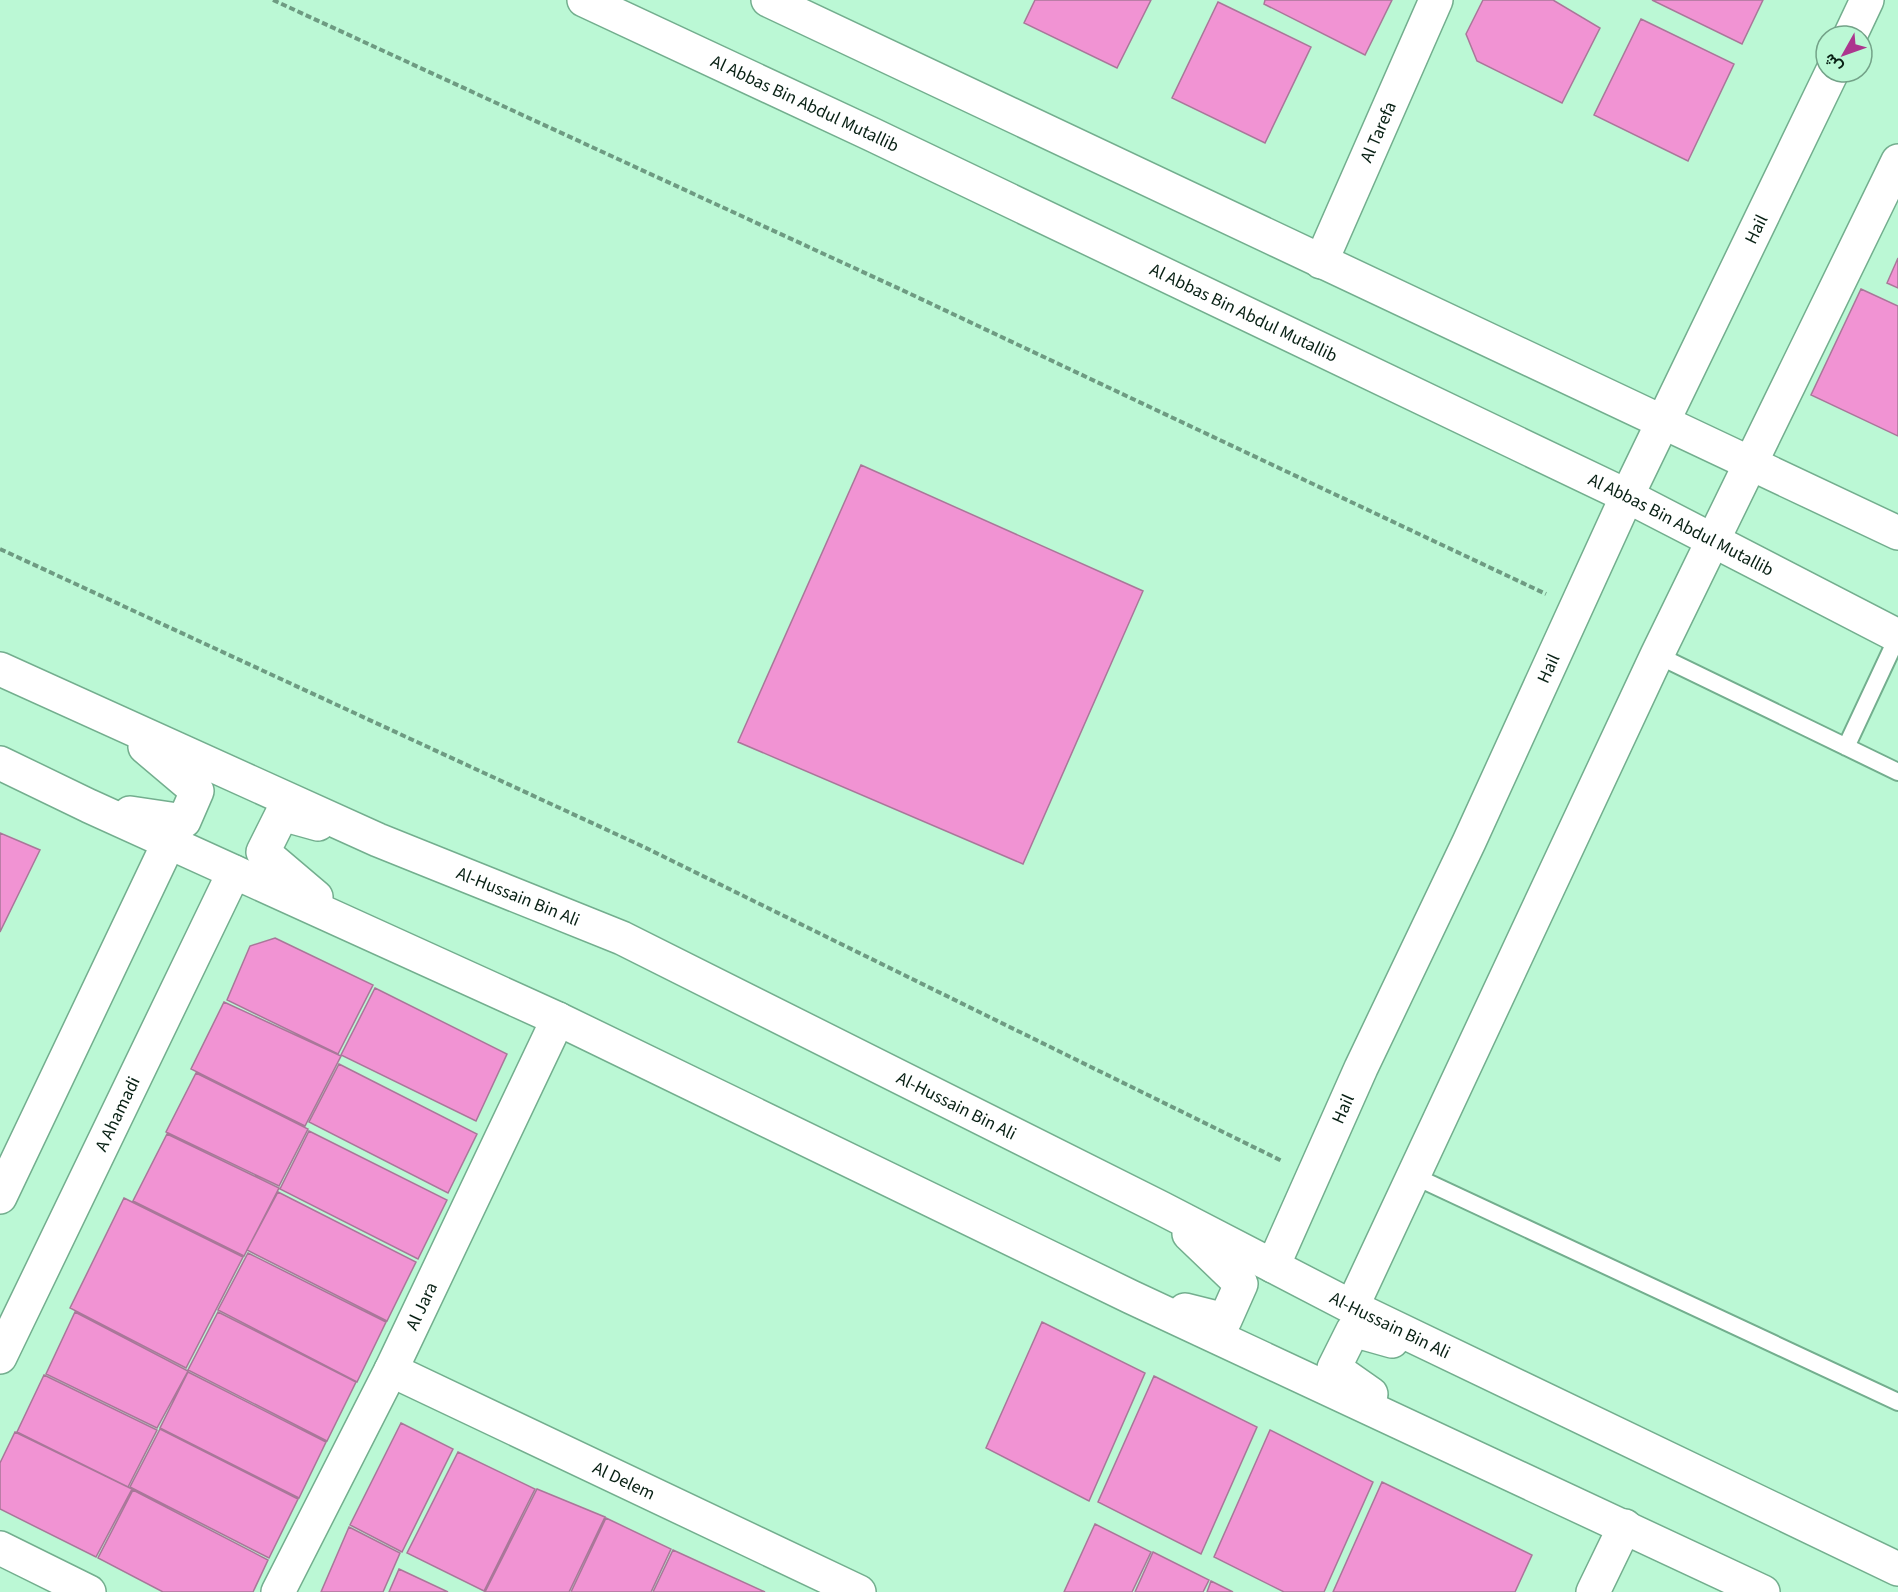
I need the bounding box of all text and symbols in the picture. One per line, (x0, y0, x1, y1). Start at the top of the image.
north arrow (1814, 24, 1874, 84)
street label: Al Abbas Bin Abdul Mutallib (707, 49, 903, 159)
text: ش (1819, 49, 1848, 77)
street label: Al Tarefa (1354, 98, 1403, 167)
street label: Hail (1739, 210, 1774, 248)
street label: Al Abbas Bin Abdul Mutallib (1146, 257, 1341, 369)
street label: Al Abbas Bin Abdul Mutallib (1584, 467, 1778, 583)
street label: Hail (1531, 650, 1566, 687)
street label: Al-Hussain Bin Ali (453, 861, 583, 933)
street label: Al-Hussain Bin Ali (892, 1066, 1020, 1147)
street label: A Ahamadi (89, 1072, 147, 1156)
street label: Hail (1326, 1090, 1361, 1128)
street label: Al Jara (400, 1278, 444, 1334)
street label: Al-Hussain Bin Ali (1325, 1286, 1454, 1365)
street label: Al Delem (589, 1455, 659, 1507)

